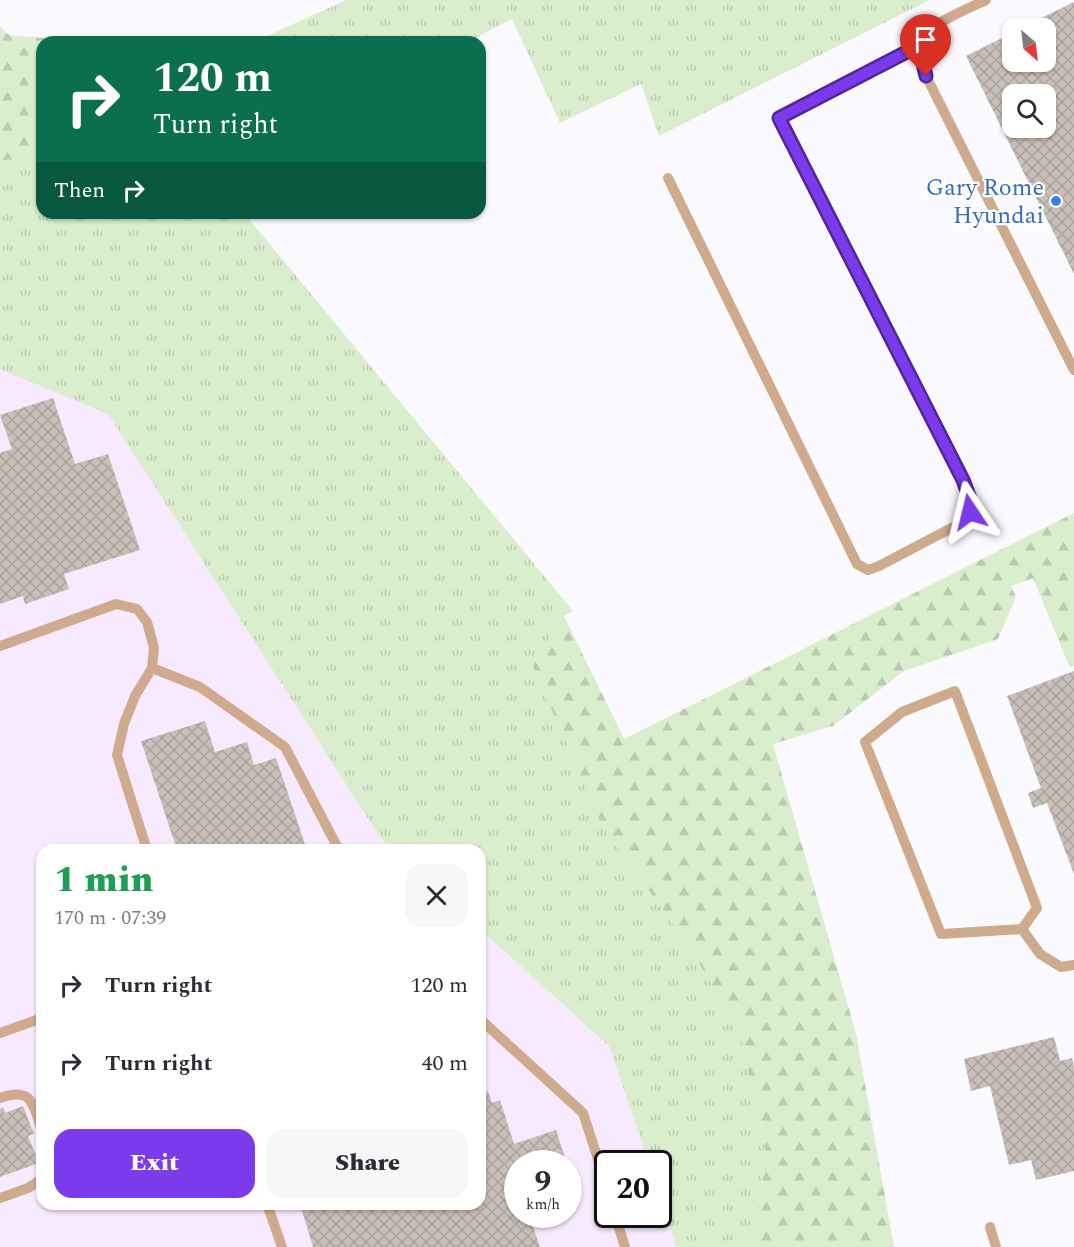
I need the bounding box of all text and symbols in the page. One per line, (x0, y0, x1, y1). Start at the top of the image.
pin (900, 14, 951, 76)
north arrow (1002, 18, 1056, 72)
map controls (1002, 18, 1056, 138)
icon: arrive (909, 23, 942, 56)
text: 120 m (153, 47, 272, 110)
icon: right (54, 60, 132, 138)
button: search (1002, 84, 1056, 138)
text: Turn right (153, 104, 278, 146)
place label: Gary Rome Hyundai (926, 170, 1044, 234)
text: Then (54, 174, 105, 207)
icon: right (117, 174, 150, 207)
marker: Gary Rome Hyundai (1049, 194, 1063, 208)
position arrow (938, 480, 1002, 544)
text: 1 min (54, 853, 154, 908)
button: close (405, 864, 468, 927)
text: 170 m · 07:39 (54, 903, 166, 933)
icon: right (54, 969, 87, 1002)
text: Turn right (105, 969, 212, 1002)
text: 120 m (411, 969, 468, 1002)
icon: right (54, 1047, 87, 1080)
text: Turn right (105, 1047, 212, 1080)
text: 40 m (422, 1047, 468, 1080)
button: Exit (54, 1129, 255, 1198)
button: Share (267, 1129, 468, 1198)
speed limit sign: 20 (594, 1150, 672, 1228)
text: 9 (535, 1159, 551, 1205)
text: km/h (526, 1193, 560, 1216)

